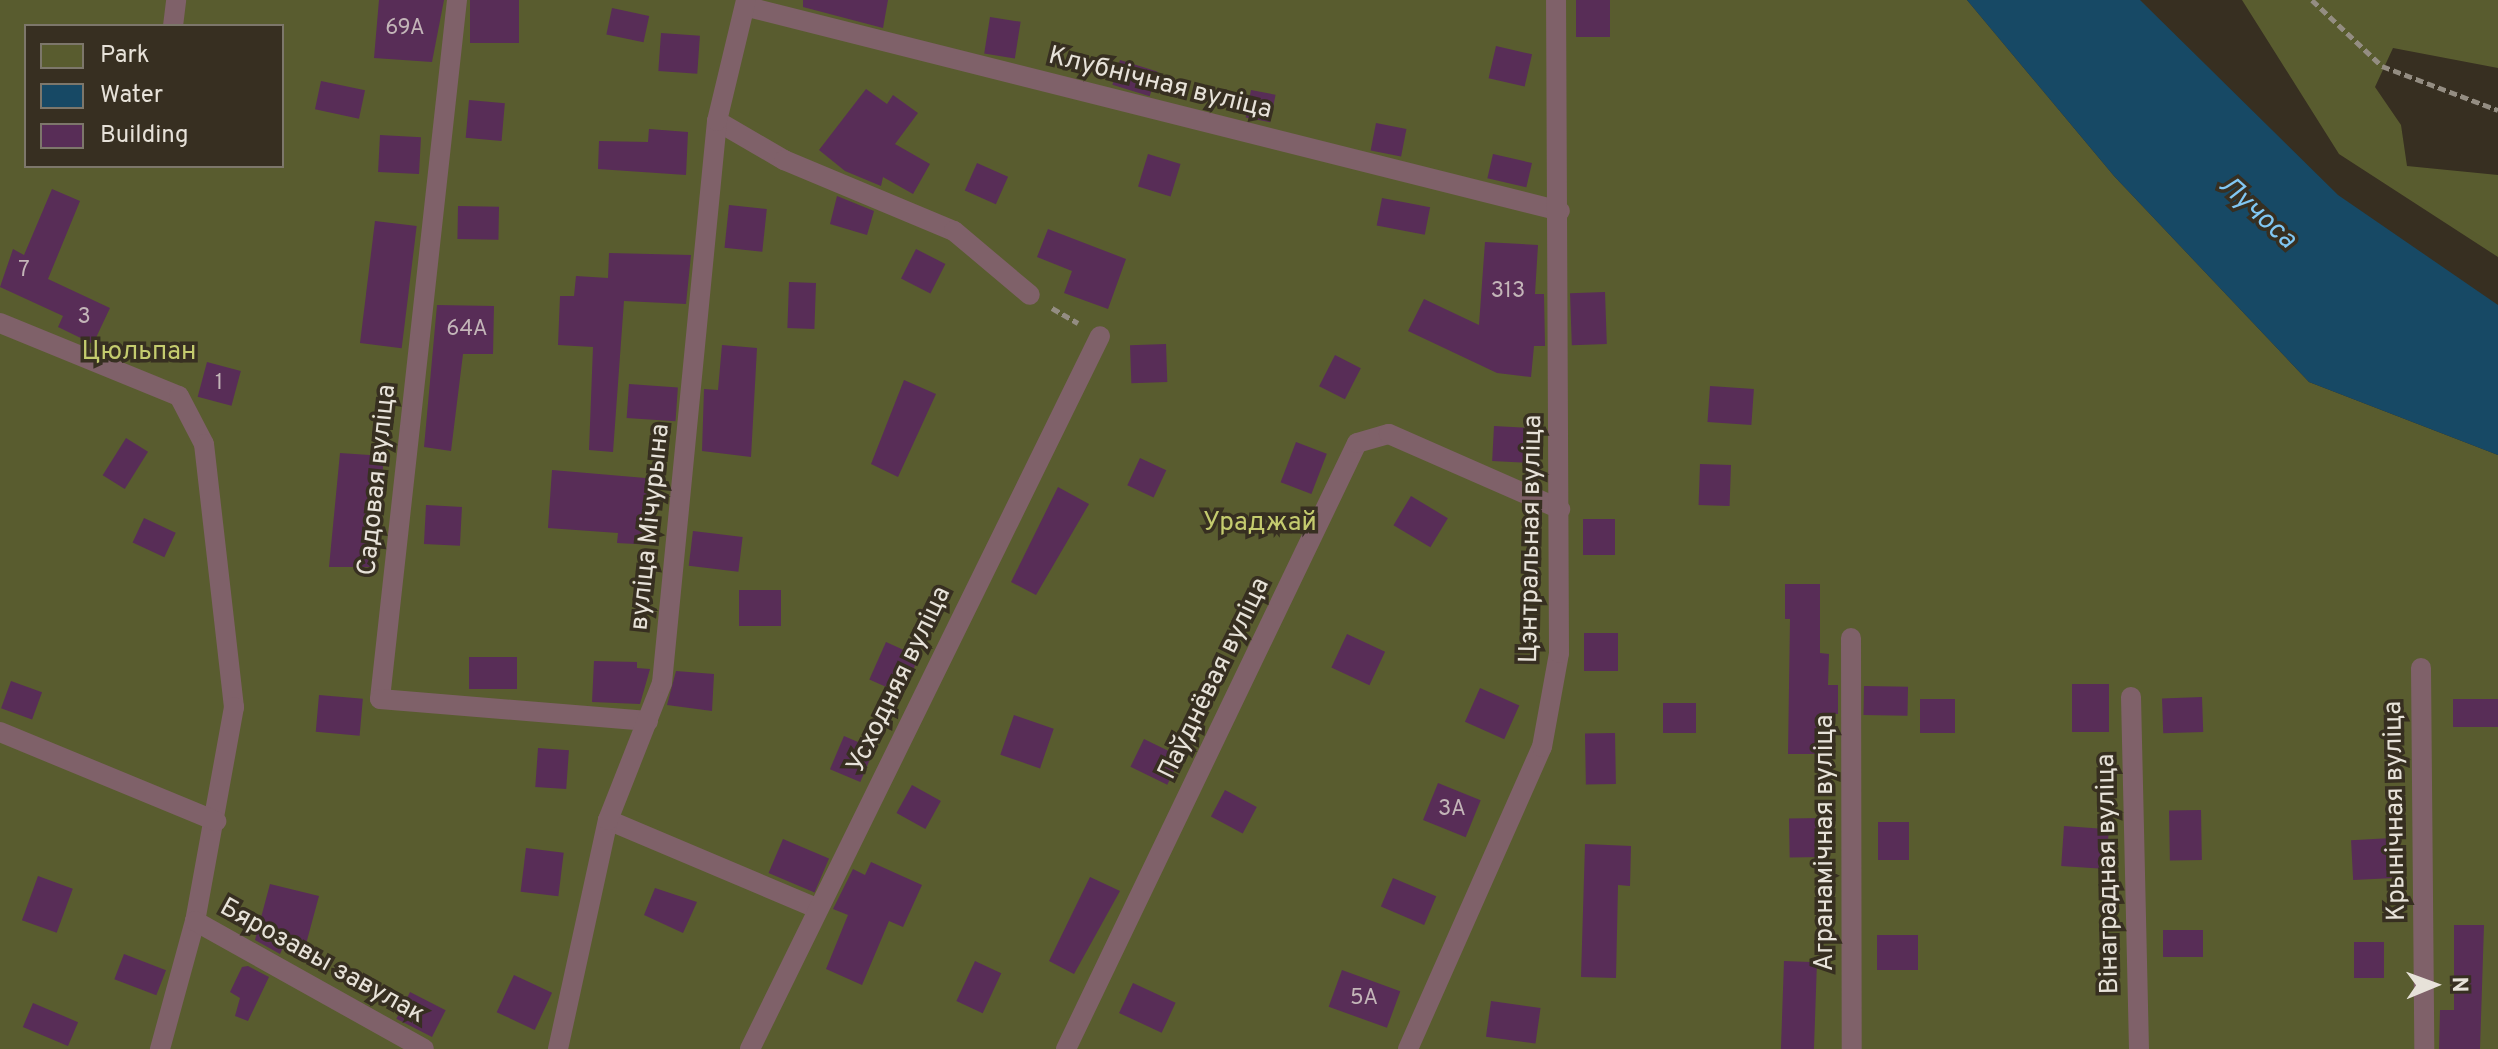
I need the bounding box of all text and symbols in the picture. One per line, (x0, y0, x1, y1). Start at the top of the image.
house number: 69А (385, 16, 425, 42)
legend (24, 24, 284, 168)
text: Park (100, 41, 150, 71)
street label: Клубнічная вуліца (1045, 41, 1275, 127)
text: Water (100, 81, 163, 111)
text: Building (100, 121, 189, 151)
water label: Лучоса (2211, 169, 2303, 257)
house number: 7 (18, 258, 30, 284)
house number: 313 (1491, 279, 1525, 305)
house number: 3 (77, 305, 91, 331)
house number: 64А (446, 317, 488, 343)
park label: Цюльпан (82, 337, 196, 369)
house number: 1 (215, 371, 223, 397)
street label: Садовая вуліца (352, 383, 404, 577)
street label: Цэнтральная вуліца (1514, 415, 1550, 663)
street label: вуліца Мічурына (625, 422, 677, 632)
park label: Ураджай (1203, 508, 1317, 540)
street label: Паўднёвая вуліца (1153, 573, 1277, 785)
street label: Усходняя вуліца (841, 582, 959, 778)
street label: Крынічная вуліца (2378, 701, 2414, 921)
street label: Агранамічная вуліца (1810, 715, 1842, 971)
street label: Вінаградная вуліца (2091, 753, 2127, 995)
house number: 3А (1438, 797, 1466, 823)
street label: Бярозавы завулак (214, 893, 430, 1031)
north arrow (2394, 945, 2474, 1025)
text: N (2445, 976, 2472, 993)
house number: 5А (1350, 986, 1378, 1012)

